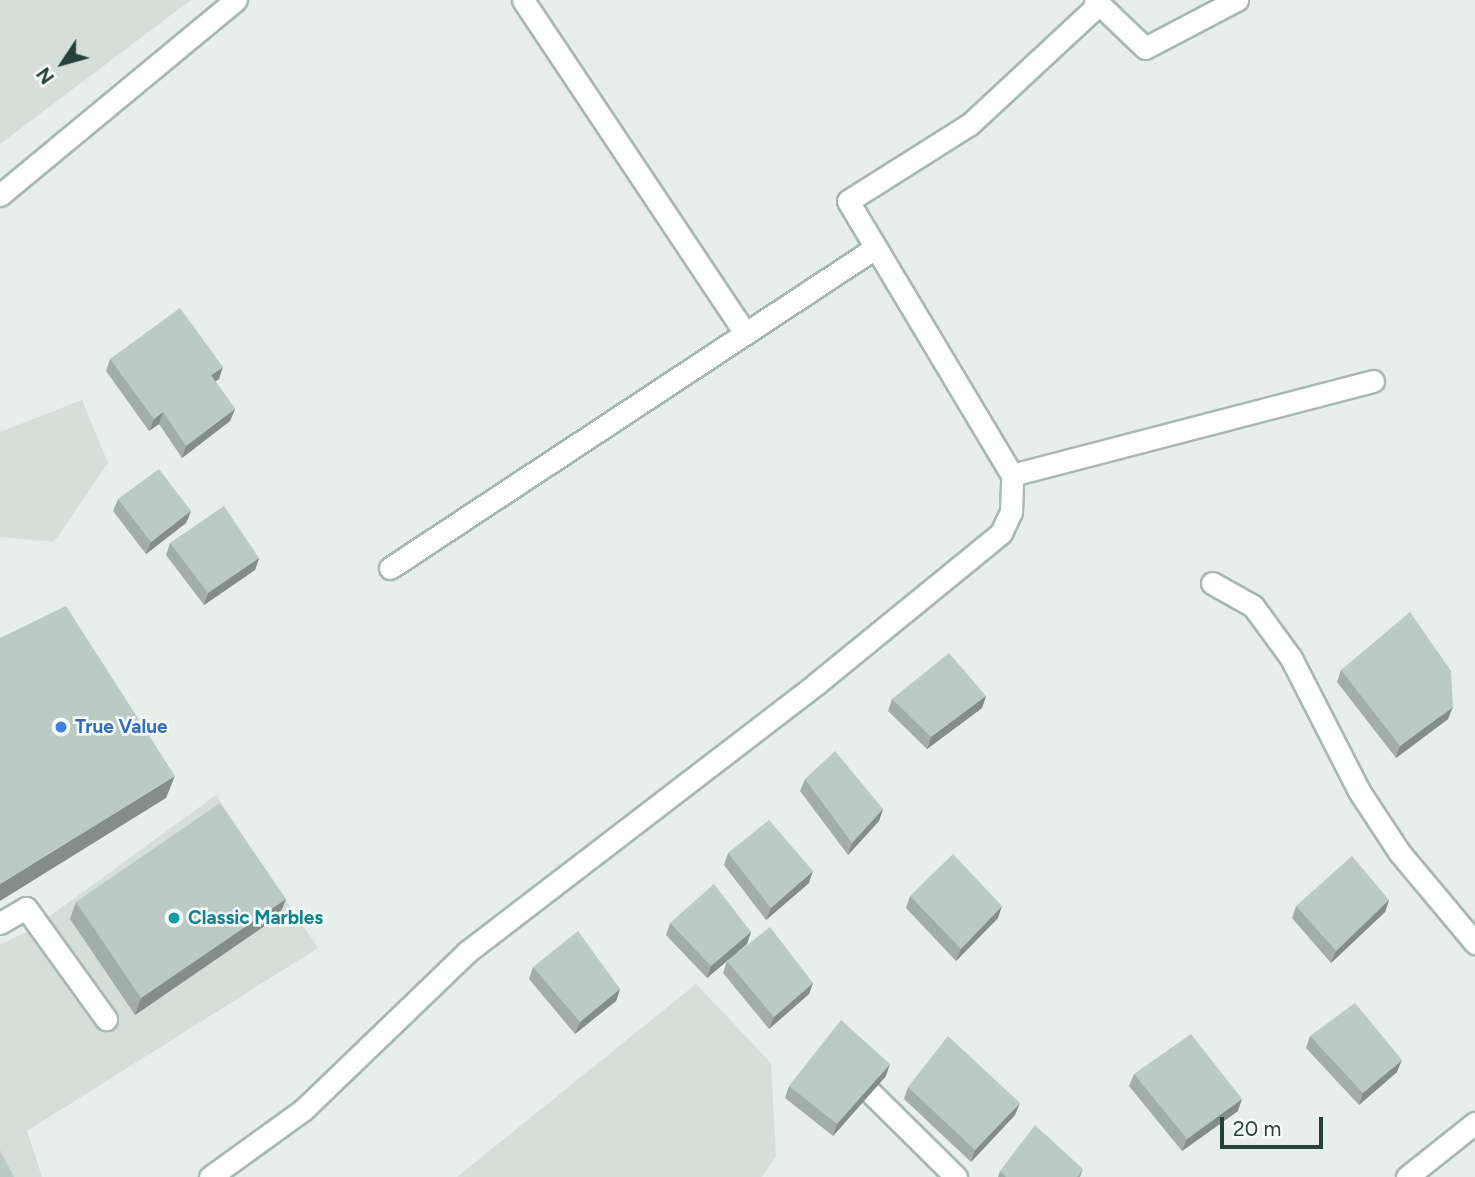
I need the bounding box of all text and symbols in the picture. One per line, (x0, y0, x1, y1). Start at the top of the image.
north arrow (28, 28, 98, 98)
text: N (32, 63, 59, 88)
place label: True Value (75, 716, 167, 738)
marker: True Value (53, 719, 69, 735)
place label: Classic Marbles (188, 907, 323, 929)
marker: Classic Marbles (166, 910, 182, 926)
scale bar (1223, 1104, 1326, 1148)
text: 20 m (1233, 1116, 1281, 1141)

